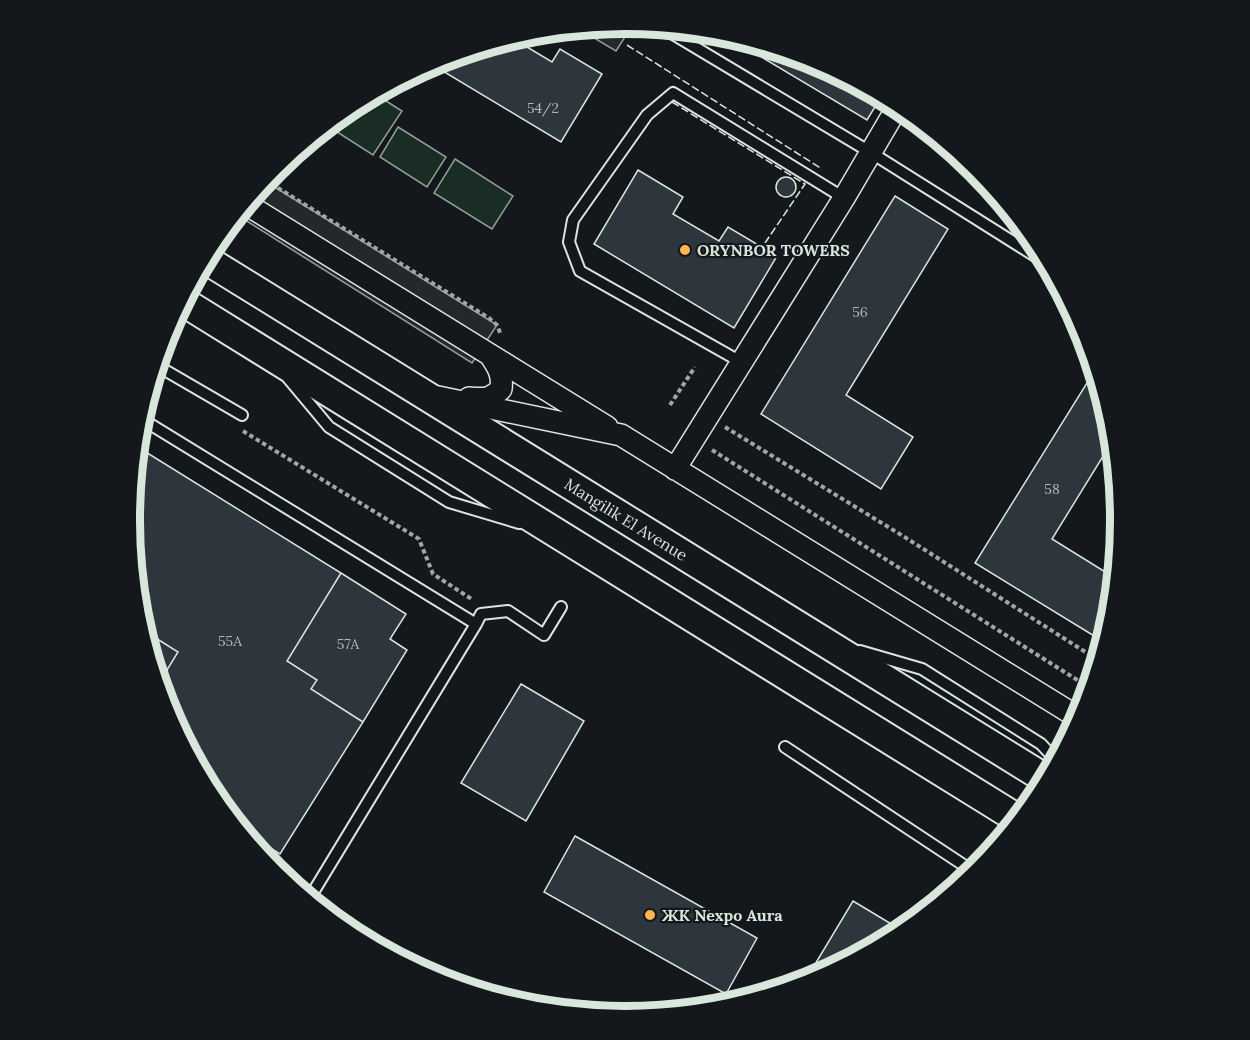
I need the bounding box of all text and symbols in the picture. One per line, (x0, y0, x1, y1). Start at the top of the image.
house number: 54/2 (527, 99, 559, 117)
place label: ORYNBOR TOWERS (697, 240, 850, 260)
marker: ORYNBOR TOWERS (678, 243, 692, 257)
house number: 56 (852, 303, 868, 321)
street label: Mangilik El Avenue (561, 474, 692, 565)
house number: 58 (1044, 480, 1060, 498)
house number: 55А (218, 632, 242, 650)
house number: 57А (337, 635, 360, 653)
place label: ЖК Nexpo Aura (662, 905, 783, 925)
marker: ЖК Nexpo Aura (643, 908, 657, 922)

